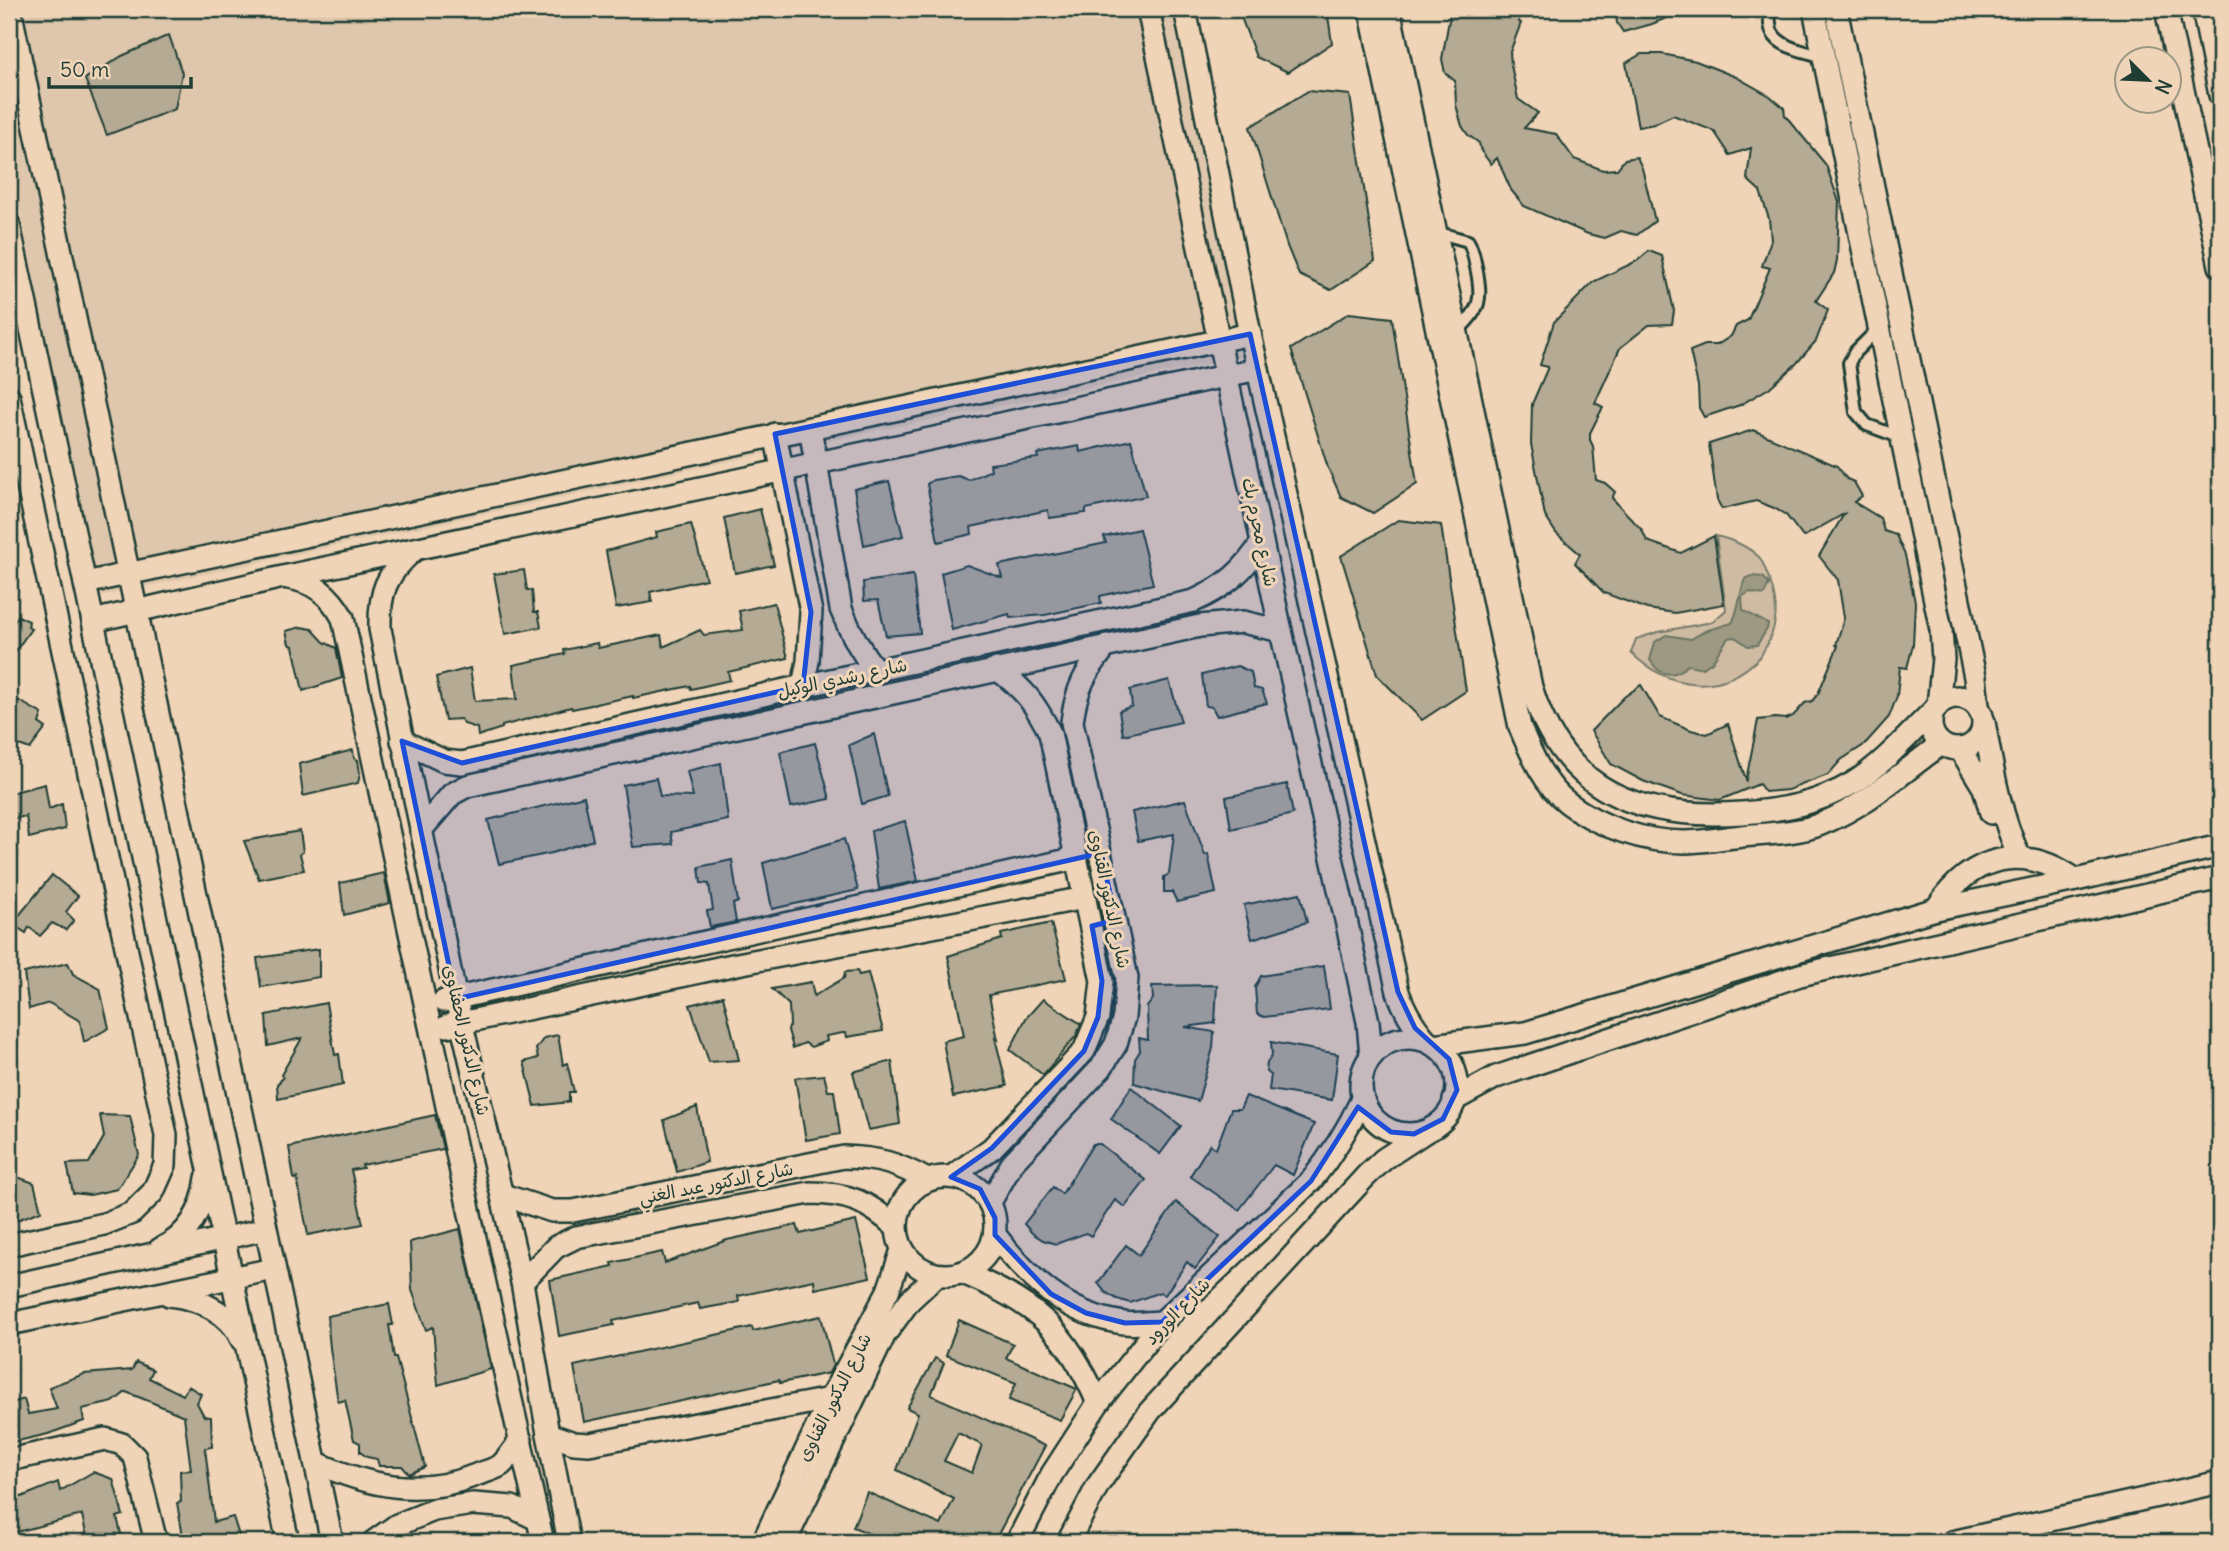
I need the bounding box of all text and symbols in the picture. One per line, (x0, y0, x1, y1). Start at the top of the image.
scale bar (49, 46, 191, 90)
north arrow (2114, 46, 2184, 116)
text: 50 m (60, 56, 109, 83)
text: N (2150, 76, 2177, 98)
street label: شارع محرم بك (1234, 475, 1283, 589)
street label: شارع رشدي الوكيل (775, 653, 910, 705)
street label: شارع الدكتور القناوى (1083, 828, 1136, 971)
street label: شارع الدكتور الحفناوى (438, 962, 496, 1118)
street label: شارع الدكتور عبد الغني (637, 1157, 796, 1214)
street label: شارع الورود (1139, 1273, 1215, 1350)
street label: شارع الدكتور القناوى (792, 1329, 877, 1466)

